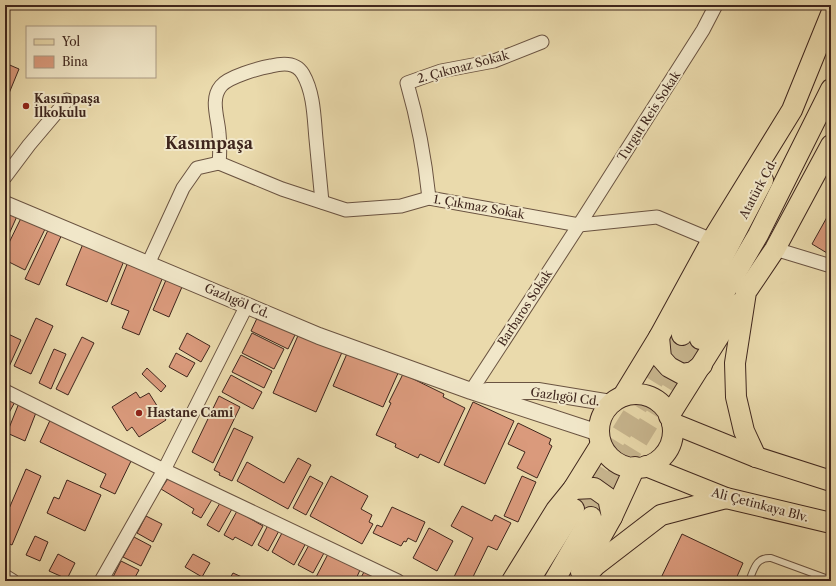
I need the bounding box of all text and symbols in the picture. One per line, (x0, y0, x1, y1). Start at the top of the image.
legend (26, 26, 156, 78)
text: Yol (61, 34, 80, 49)
street label: 2. Çıkmaz Sokak (415, 47, 511, 86)
text: Bina (62, 54, 89, 69)
street label: Turgut Reis Sokak (614, 67, 684, 163)
place label: Kasımpaşa İlkokulu (34, 91, 101, 120)
marker: Kasımpaşa İlkokulu (21, 101, 31, 111)
district label: Kasımpaşa (165, 133, 254, 153)
street label: Atatürk Cd. (735, 156, 780, 222)
street label: 1. Çıkmaz Sokak (432, 191, 527, 222)
street label: Barbaros Sokak (494, 266, 556, 349)
street label: Gazlıgöl Cd. (202, 280, 272, 321)
street label: Gazlıgöl Cd. (530, 384, 601, 409)
place label: Hastane Cami (147, 405, 234, 420)
marker: Hastane Cami (134, 408, 144, 418)
street label: Ali Çetinkaya Blv. (709, 484, 810, 525)

